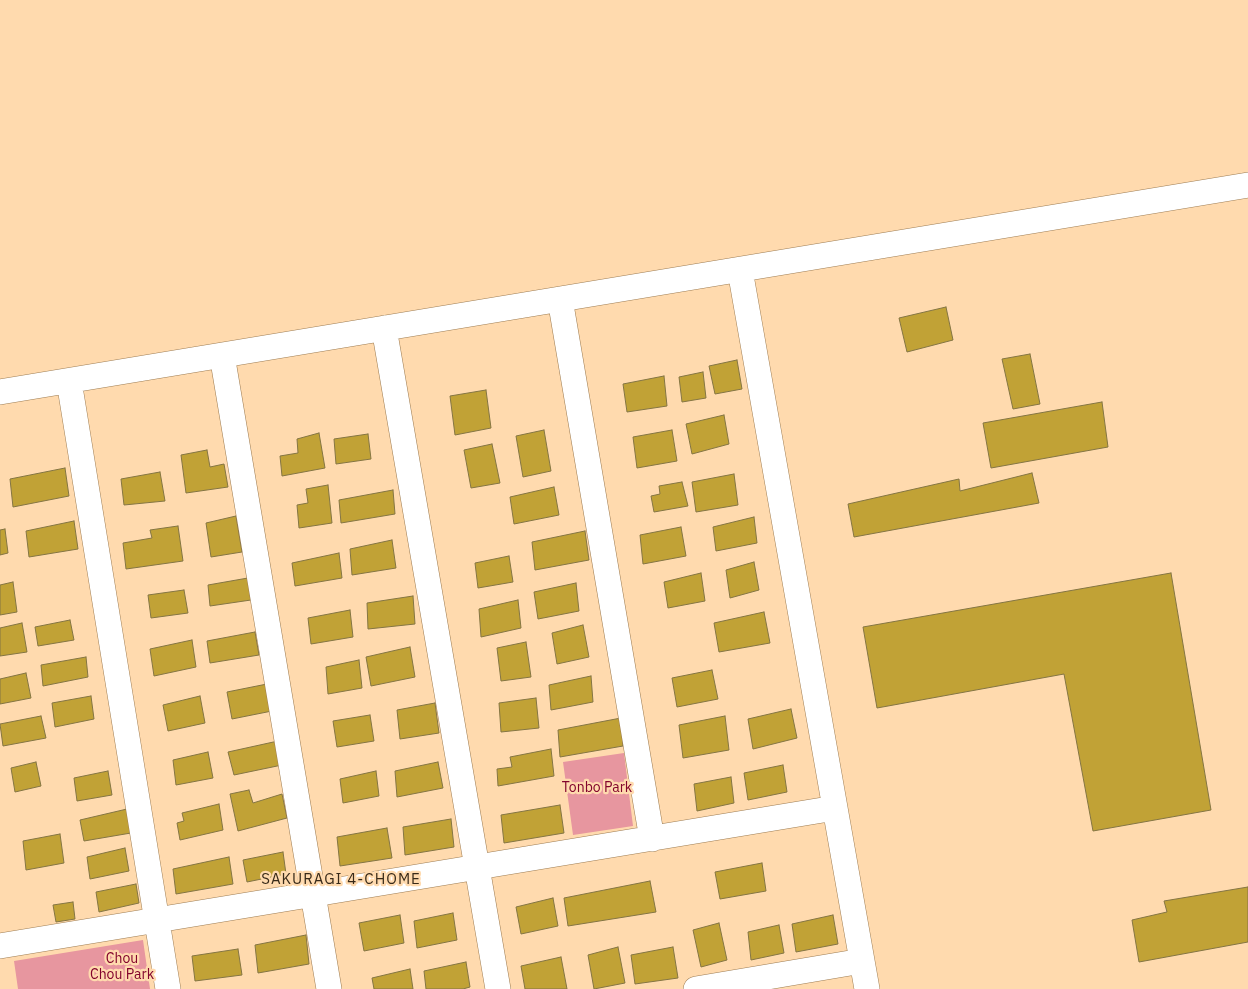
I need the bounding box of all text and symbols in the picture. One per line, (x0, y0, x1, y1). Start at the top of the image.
park label: Tonbo Park (562, 780, 632, 796)
district label: SAKURAGI 4-CHOME (259, 871, 423, 889)
park label: Chou Chou Park (90, 951, 154, 984)

